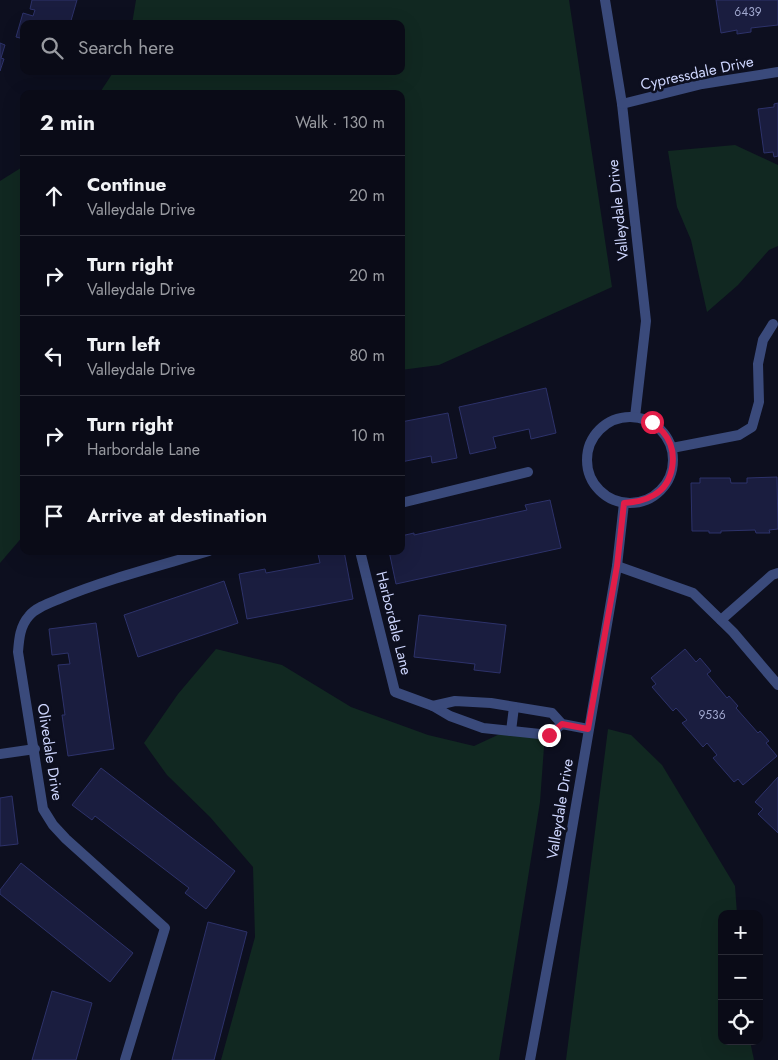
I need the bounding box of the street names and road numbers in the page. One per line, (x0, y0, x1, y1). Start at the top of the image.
street label: Cypressdale Drive (638, 50, 756, 96)
street label: Valleydale Drive (602, 158, 634, 262)
street label: Harbordale Lane (371, 569, 418, 677)
street label: Olivedale Drive (31, 702, 69, 802)
street label: Valleydale Drive (541, 757, 579, 861)

